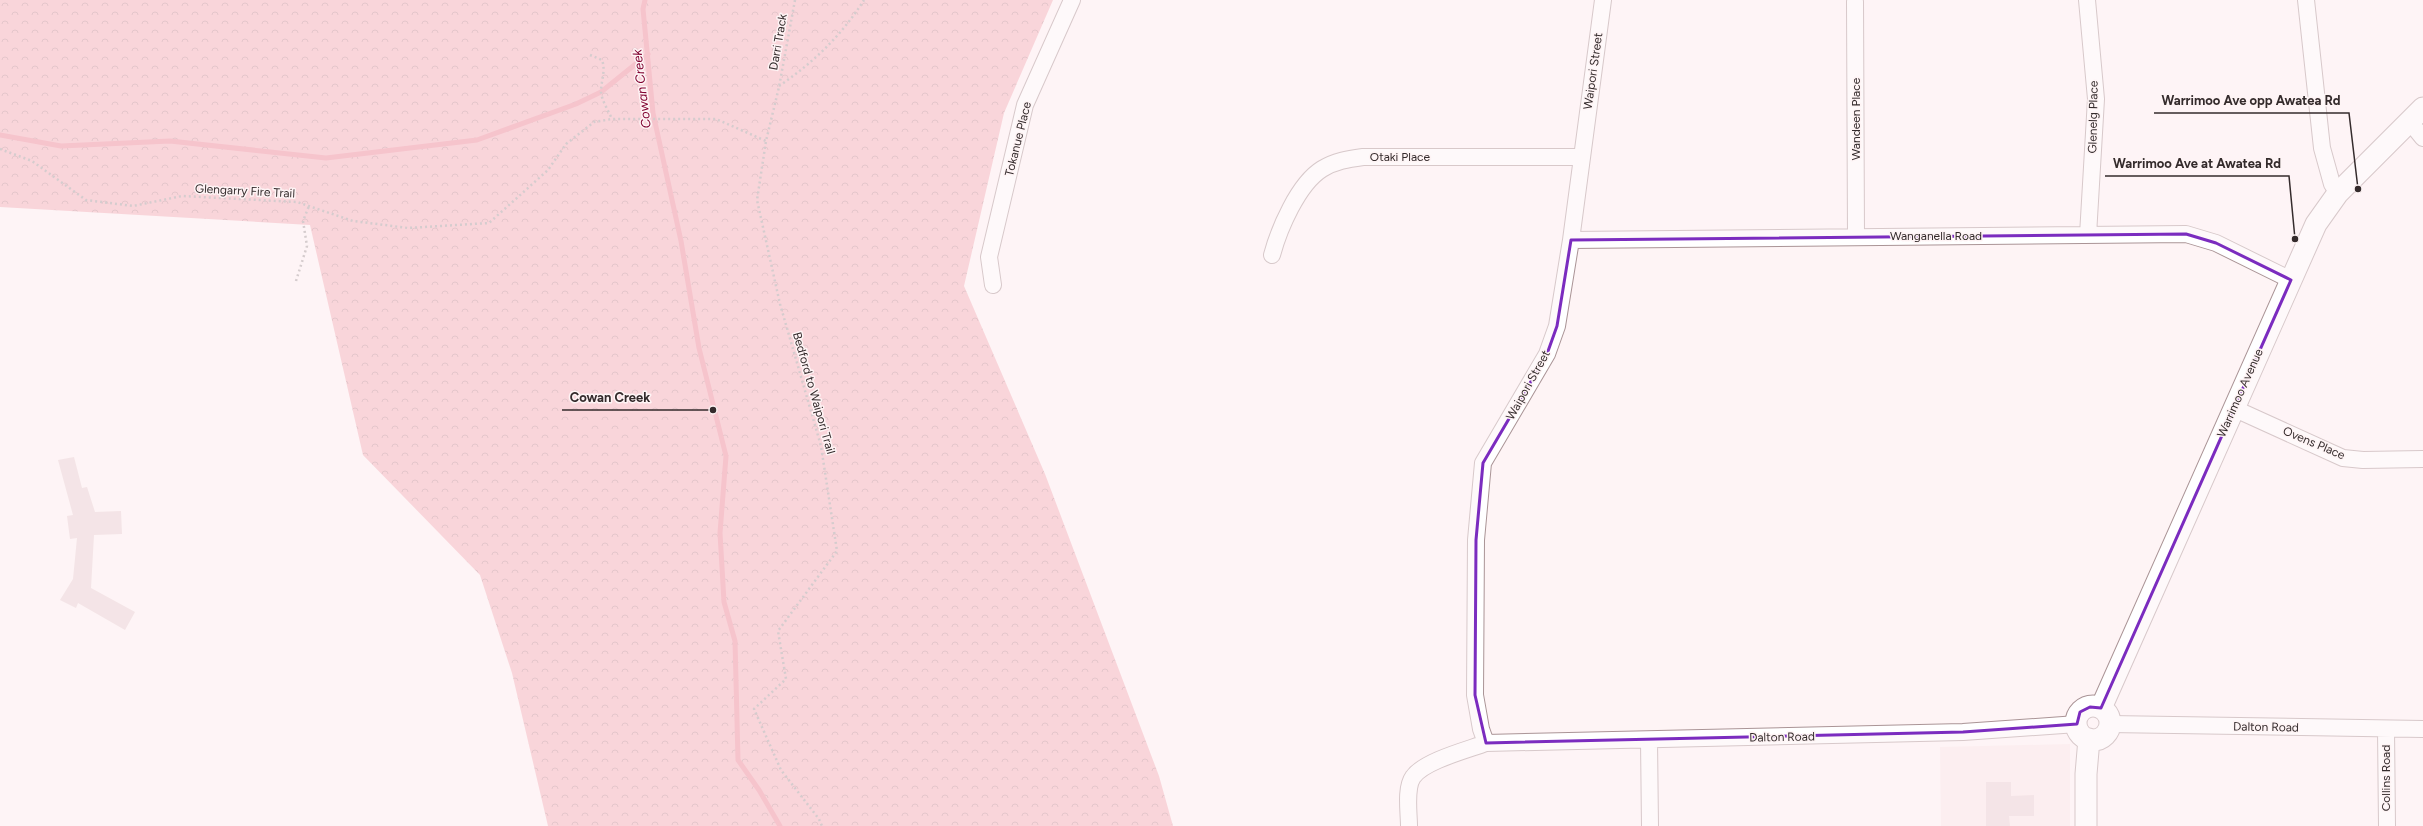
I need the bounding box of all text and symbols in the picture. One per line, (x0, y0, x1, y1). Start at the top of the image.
street label: Darri Track (766, 13, 790, 71)
street label: Waipori Street (1581, 31, 1605, 110)
water label: Cowan Creek (629, 48, 654, 129)
street label: Wandeen Place (1849, 77, 1863, 160)
street label: Glenelg Place (2085, 80, 2101, 154)
callout: Warrimoo Ave opp Awatea Rd (2154, 88, 2349, 113)
text: Warrimoo Ave opp Awatea Rd (2161, 93, 2341, 108)
street label: Tokanue Place (1002, 100, 1034, 178)
street label: Otaki Place (1370, 150, 1431, 164)
callout: Warrimoo Ave at Awatea Rd (2105, 151, 2289, 176)
text: Warrimoo Ave at Awatea Rd (2113, 156, 2281, 171)
street label: Glengarry Fire Trail (195, 181, 295, 201)
street label: Wanganella Road (1890, 229, 1982, 243)
street label: Bedford to Waipori Trail (790, 330, 838, 456)
street label: Warrimoo Avenue (2214, 346, 2266, 440)
street label: Waipori Street (1503, 347, 1553, 422)
callout: Cowan Creek (562, 385, 658, 410)
text: Cowan Creek (570, 390, 650, 405)
street label: Ovens Place (2281, 424, 2348, 463)
street label: Dalton Road (2233, 719, 2299, 735)
street label: Dalton Road (1749, 729, 1815, 745)
street label: Collins Road (2379, 745, 2393, 811)

